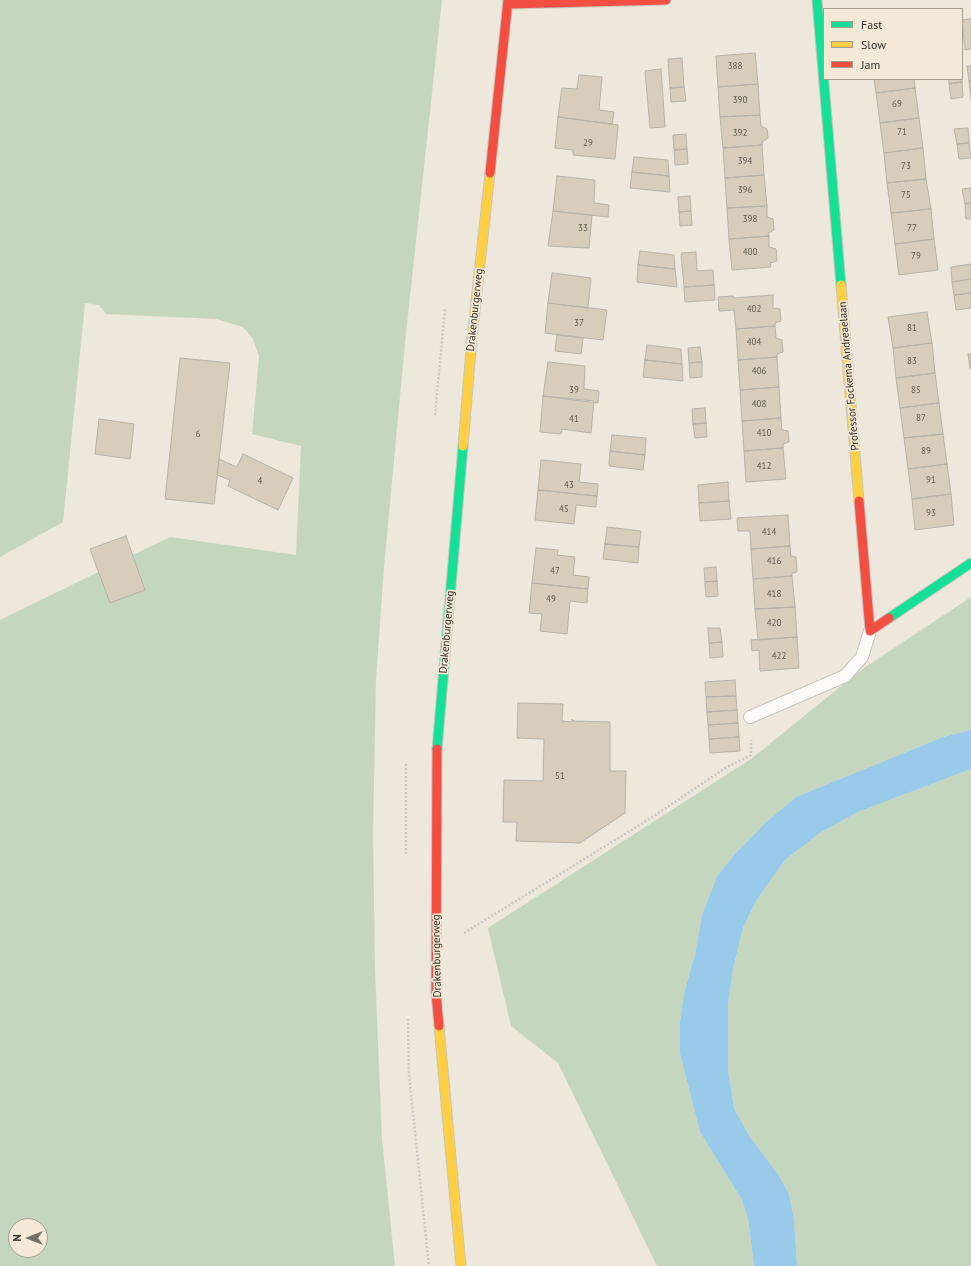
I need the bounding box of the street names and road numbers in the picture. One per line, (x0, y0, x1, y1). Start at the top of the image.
street label: Drakenburgerweg (464, 268, 486, 352)
street label: Professor Fockema Andreaelaan (836, 301, 862, 451)
street label: Drakenburgerweg (437, 590, 457, 674)
street label: Drakenburgerweg (430, 914, 444, 998)

